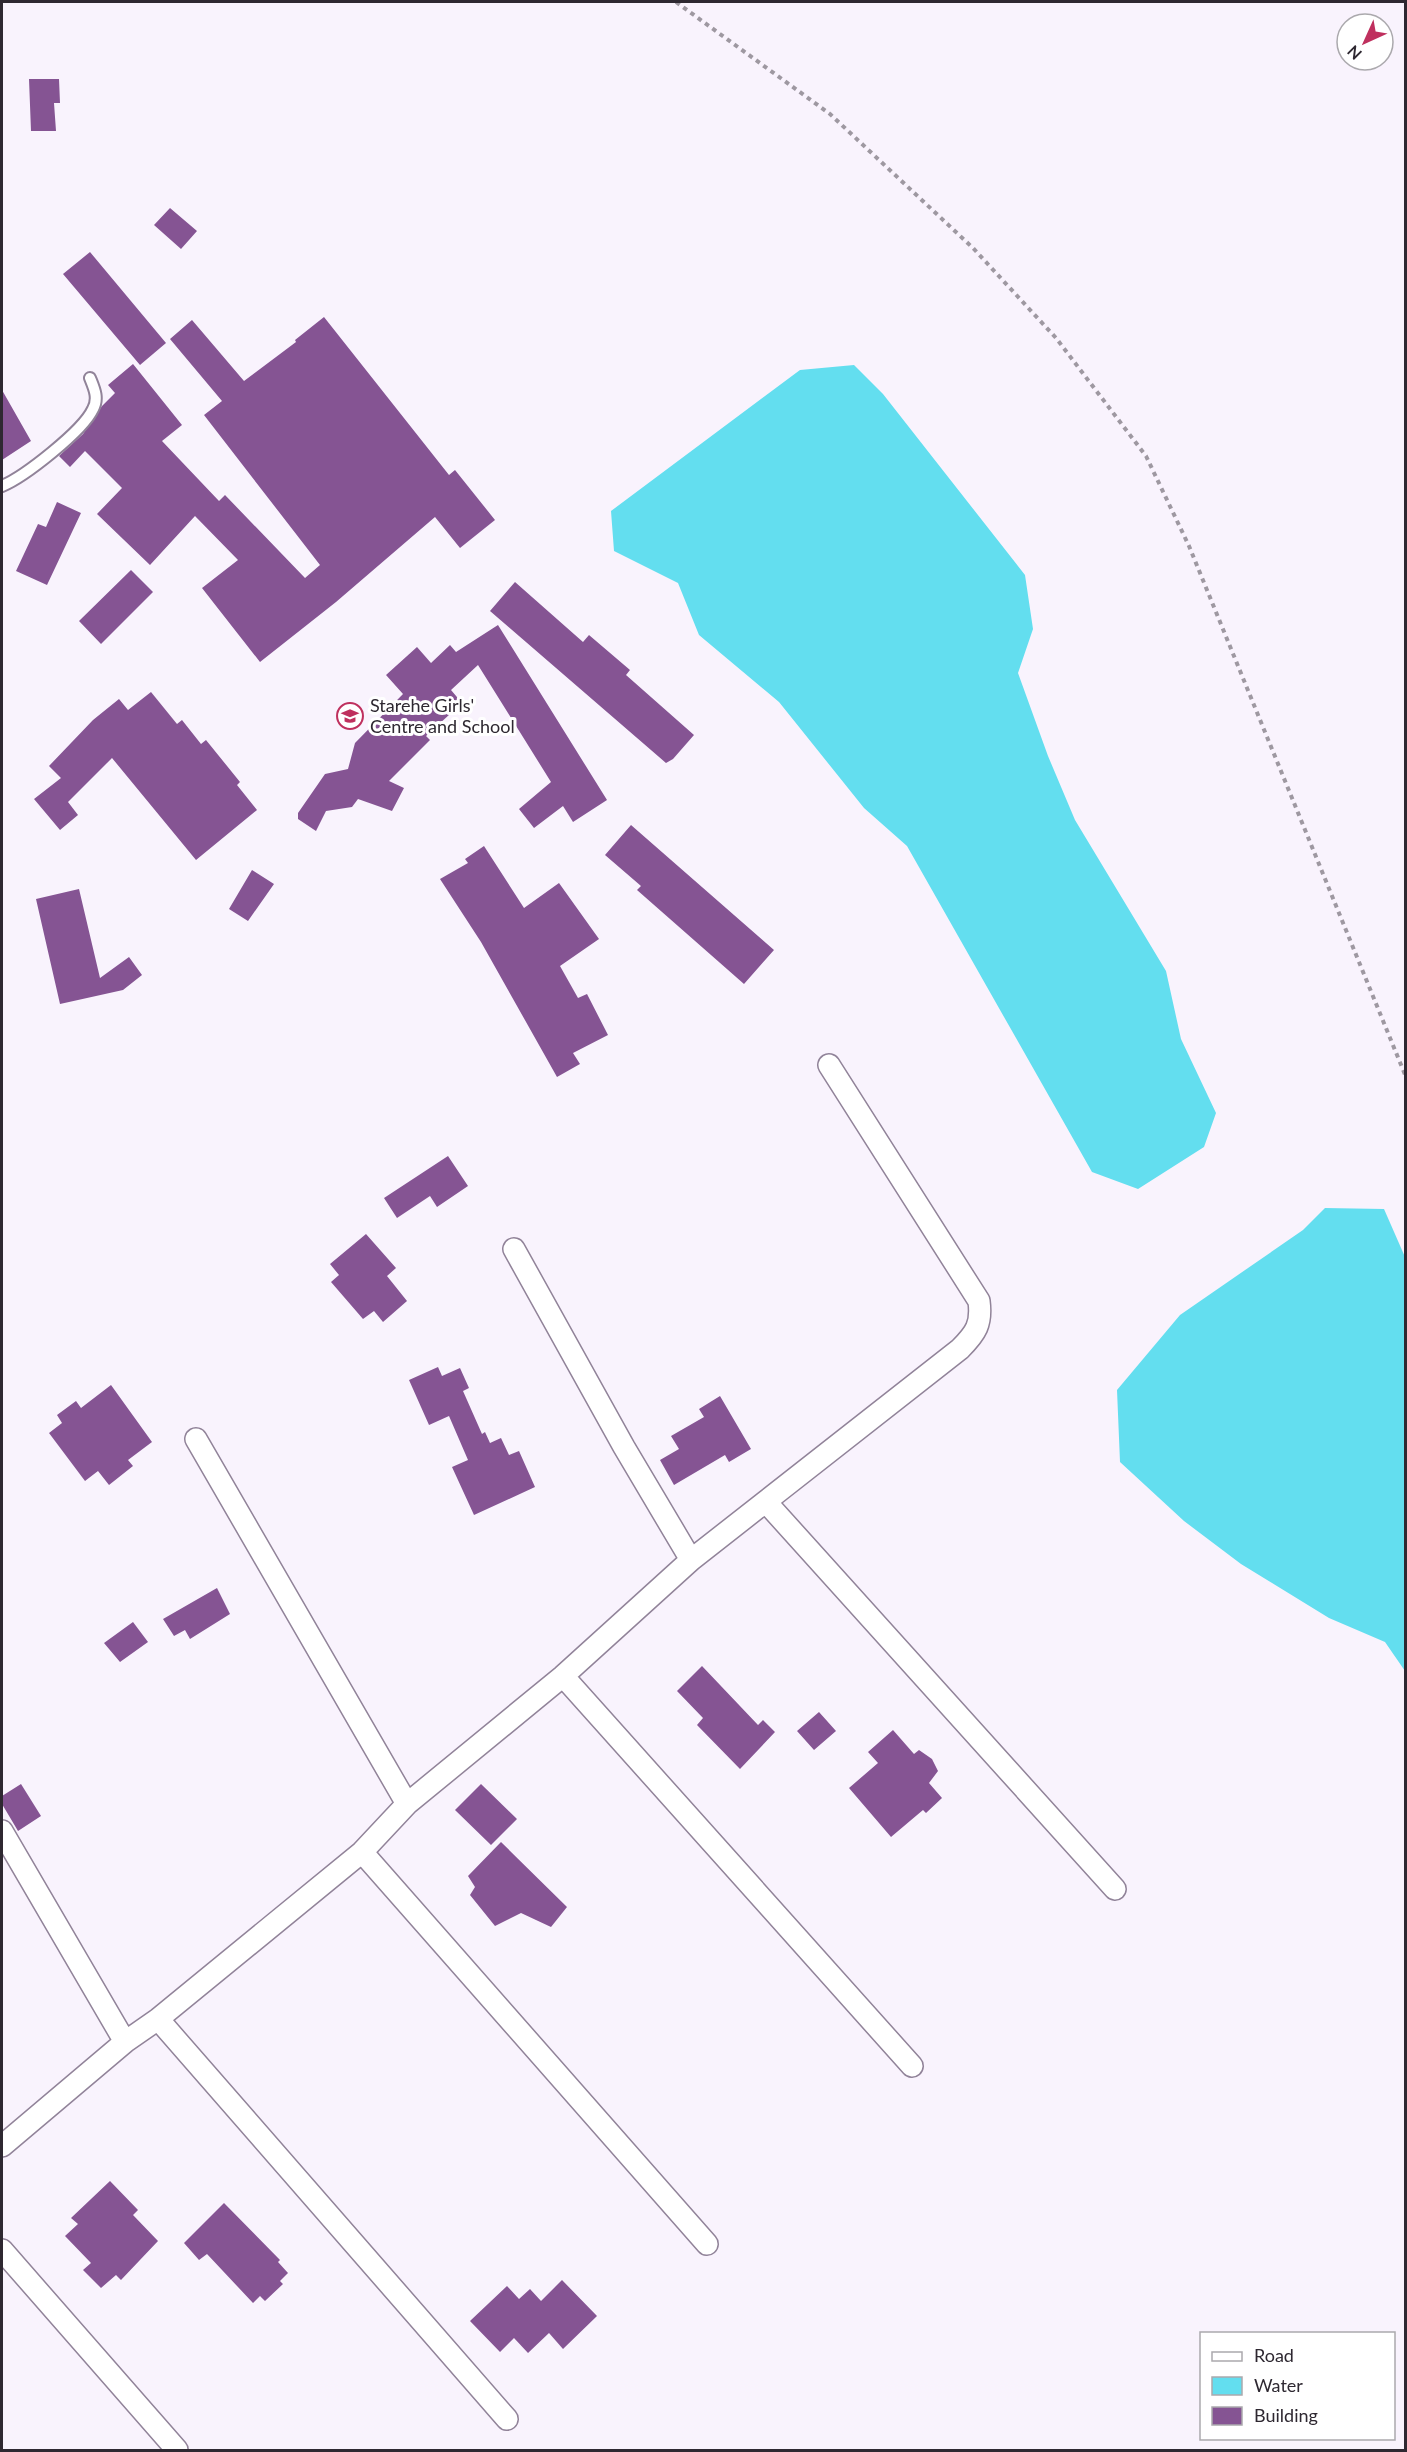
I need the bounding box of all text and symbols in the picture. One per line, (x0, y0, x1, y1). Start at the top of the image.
north arrow (1335, 12, 1395, 72)
text: N (1343, 42, 1365, 64)
place label: Starehe Girls' Centre and School (370, 694, 515, 737)
school or university icon: Starehe Girls' Centre and School (335, 701, 365, 731)
legend (1200, 2332, 1395, 2440)
text: Road (1254, 2344, 1294, 2366)
text: Water (1254, 2374, 1303, 2396)
text: Building (1254, 2404, 1318, 2426)

